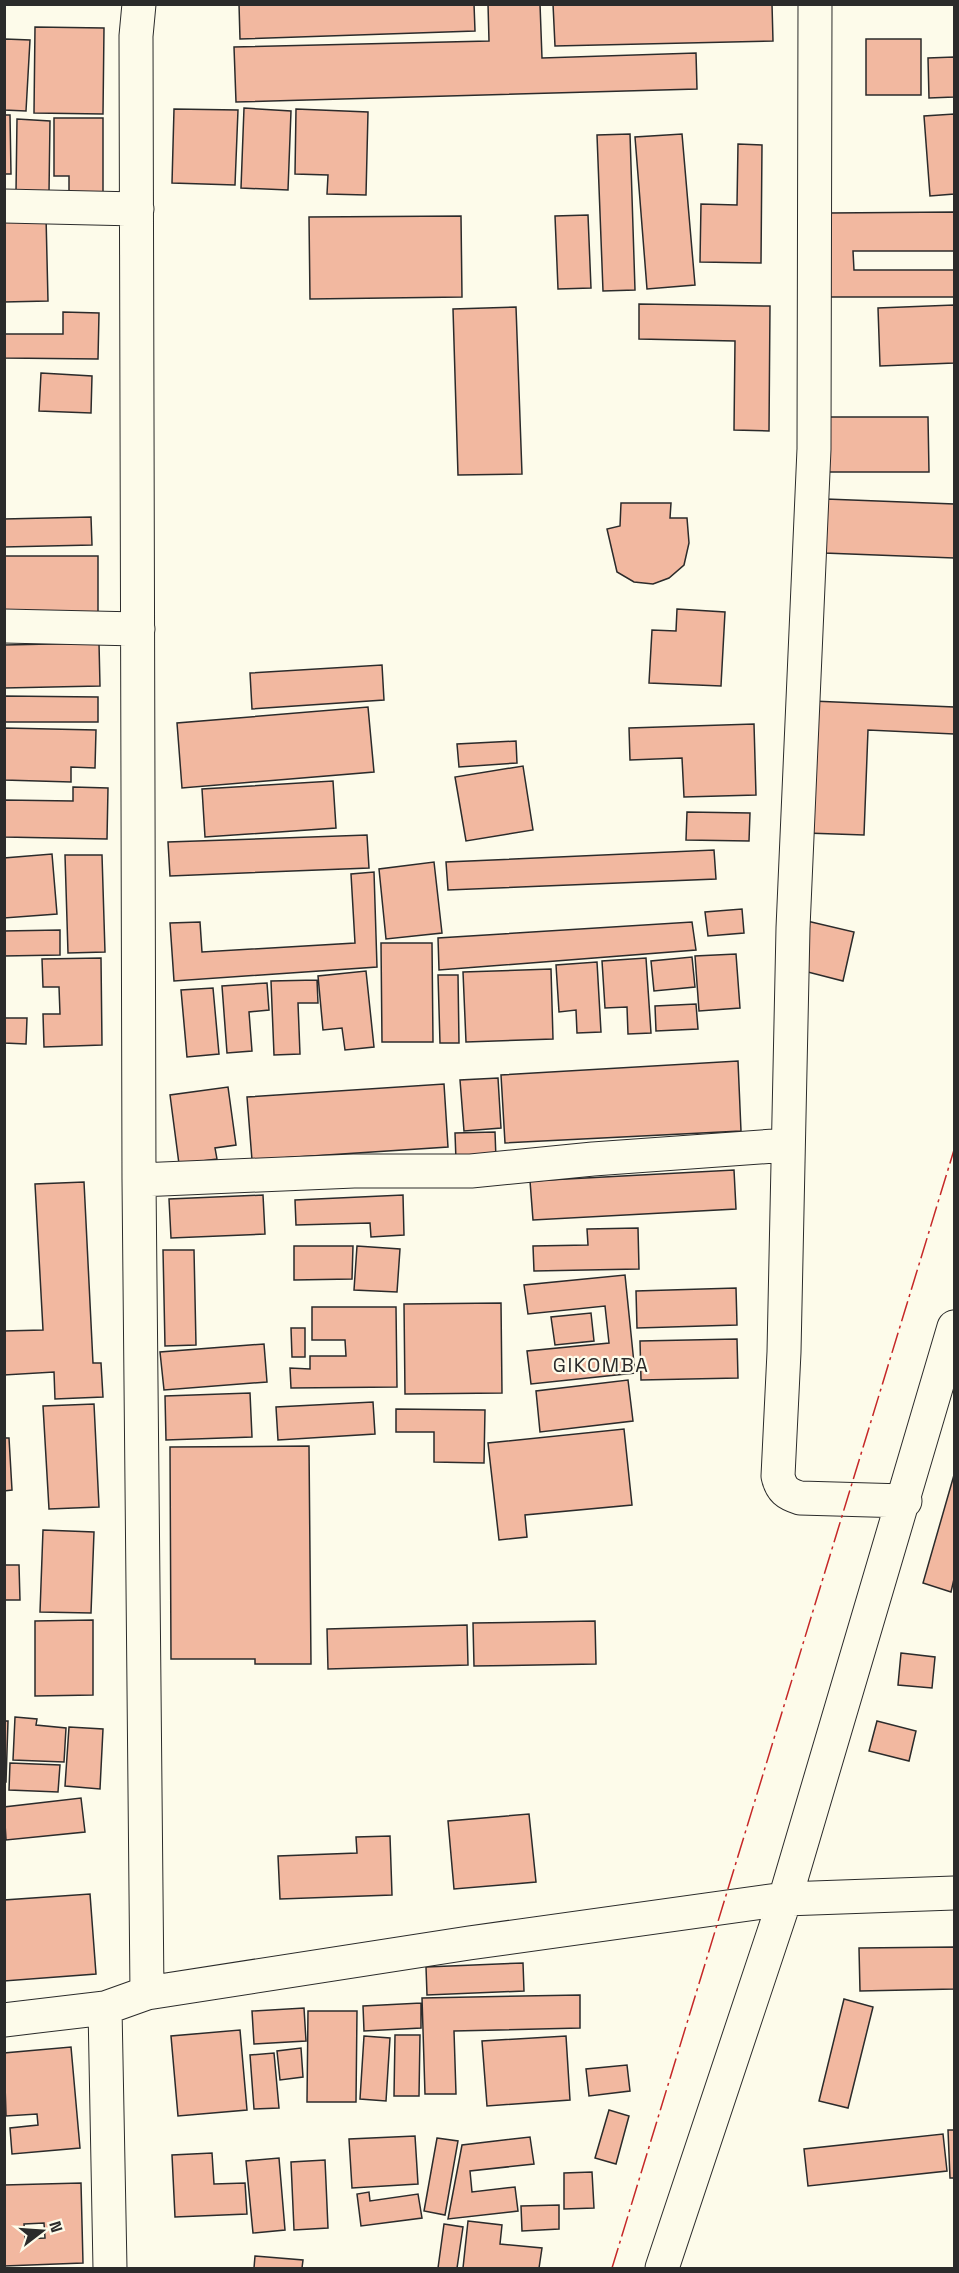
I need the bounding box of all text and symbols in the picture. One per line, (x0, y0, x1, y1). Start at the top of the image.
district label: GIKOMBA (553, 1352, 649, 1378)
north arrow (12, 2201, 72, 2261)
text: N (44, 2219, 67, 2235)

